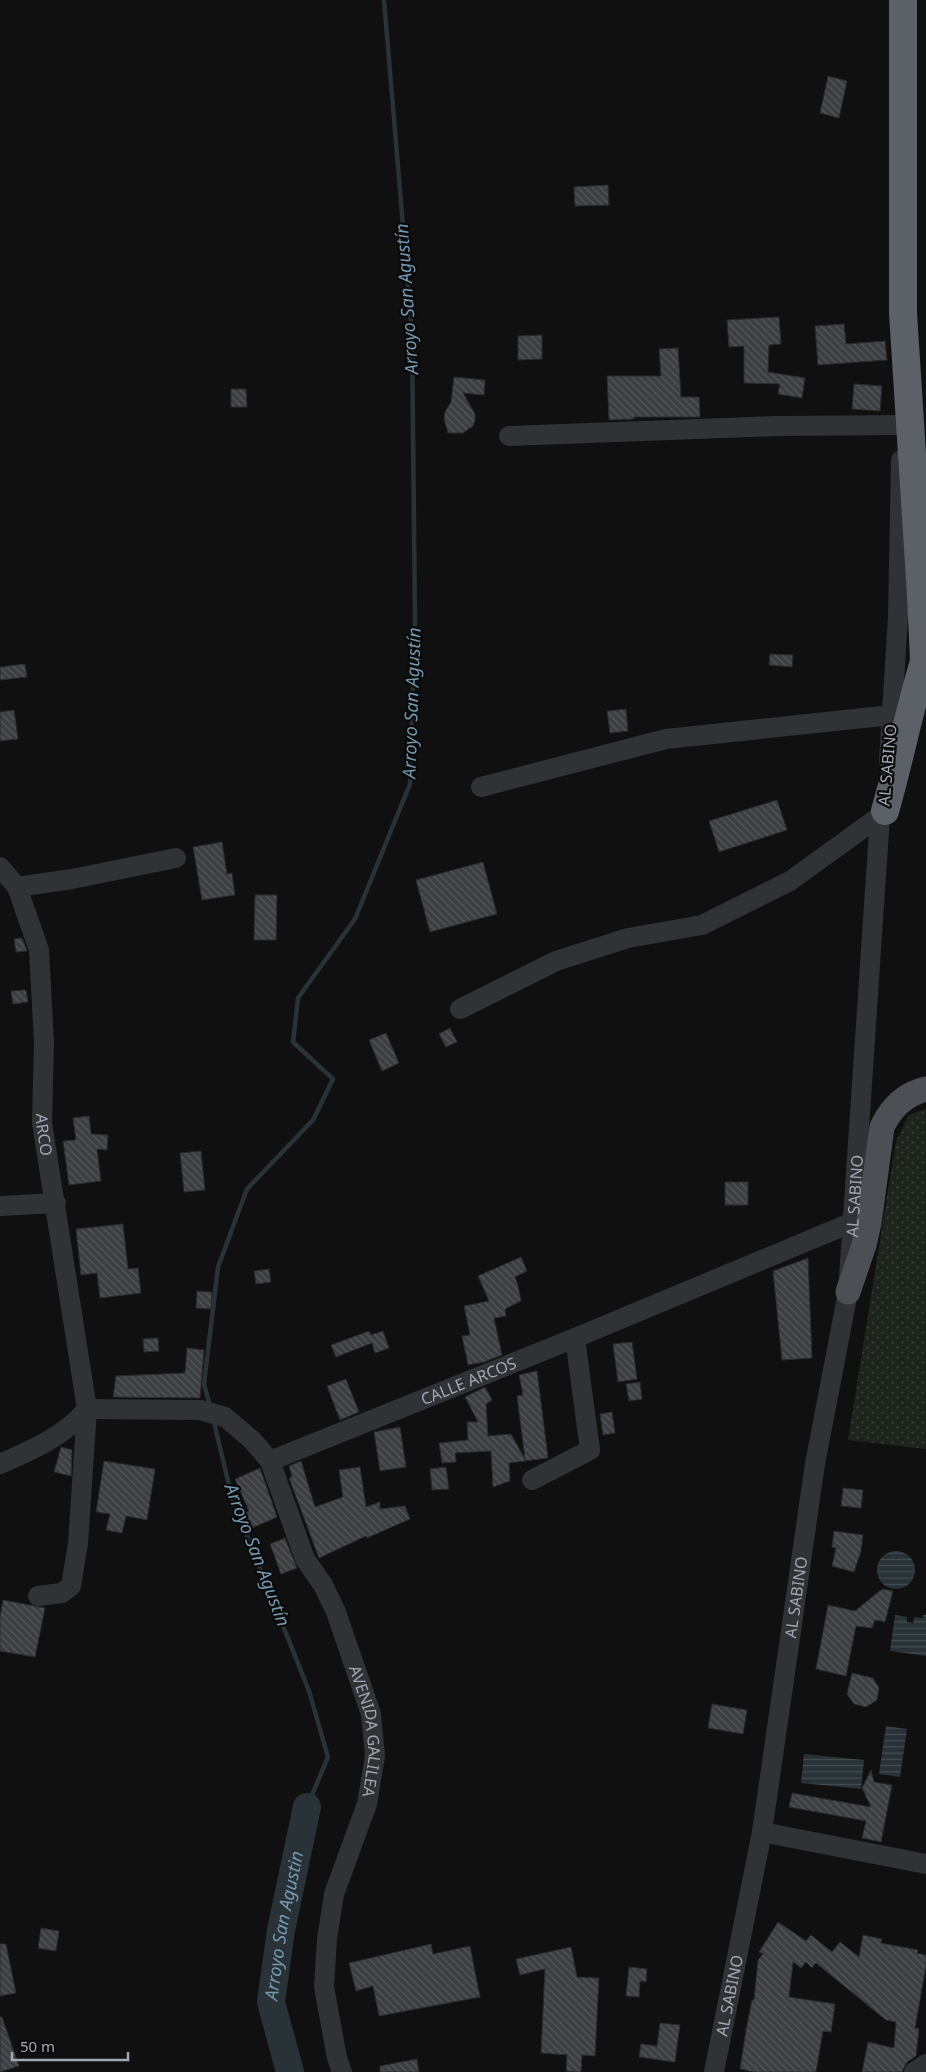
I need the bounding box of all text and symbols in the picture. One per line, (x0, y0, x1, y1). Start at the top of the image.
water label: Arroyo San Agustín (389, 223, 423, 377)
water label: Arroyo San Agustín (396, 627, 426, 781)
street label: AL SABINO (872, 723, 902, 807)
street label: ARCO (31, 1113, 58, 1157)
street label: AL SABINO (841, 1154, 868, 1238)
street label: CALLE ARCOS (417, 1352, 520, 1410)
water label: Arroyo San Agustín (219, 1478, 296, 1630)
street label: AL SABINO (779, 1555, 813, 1639)
street label: AVENIDA GALILEA (344, 1662, 386, 1800)
water label: Arroyo San Agustin (258, 1849, 308, 2004)
street label: AL SABINO (710, 1953, 748, 2038)
scale bar (12, 2030, 129, 2062)
text: 50 m (20, 2036, 55, 2056)

